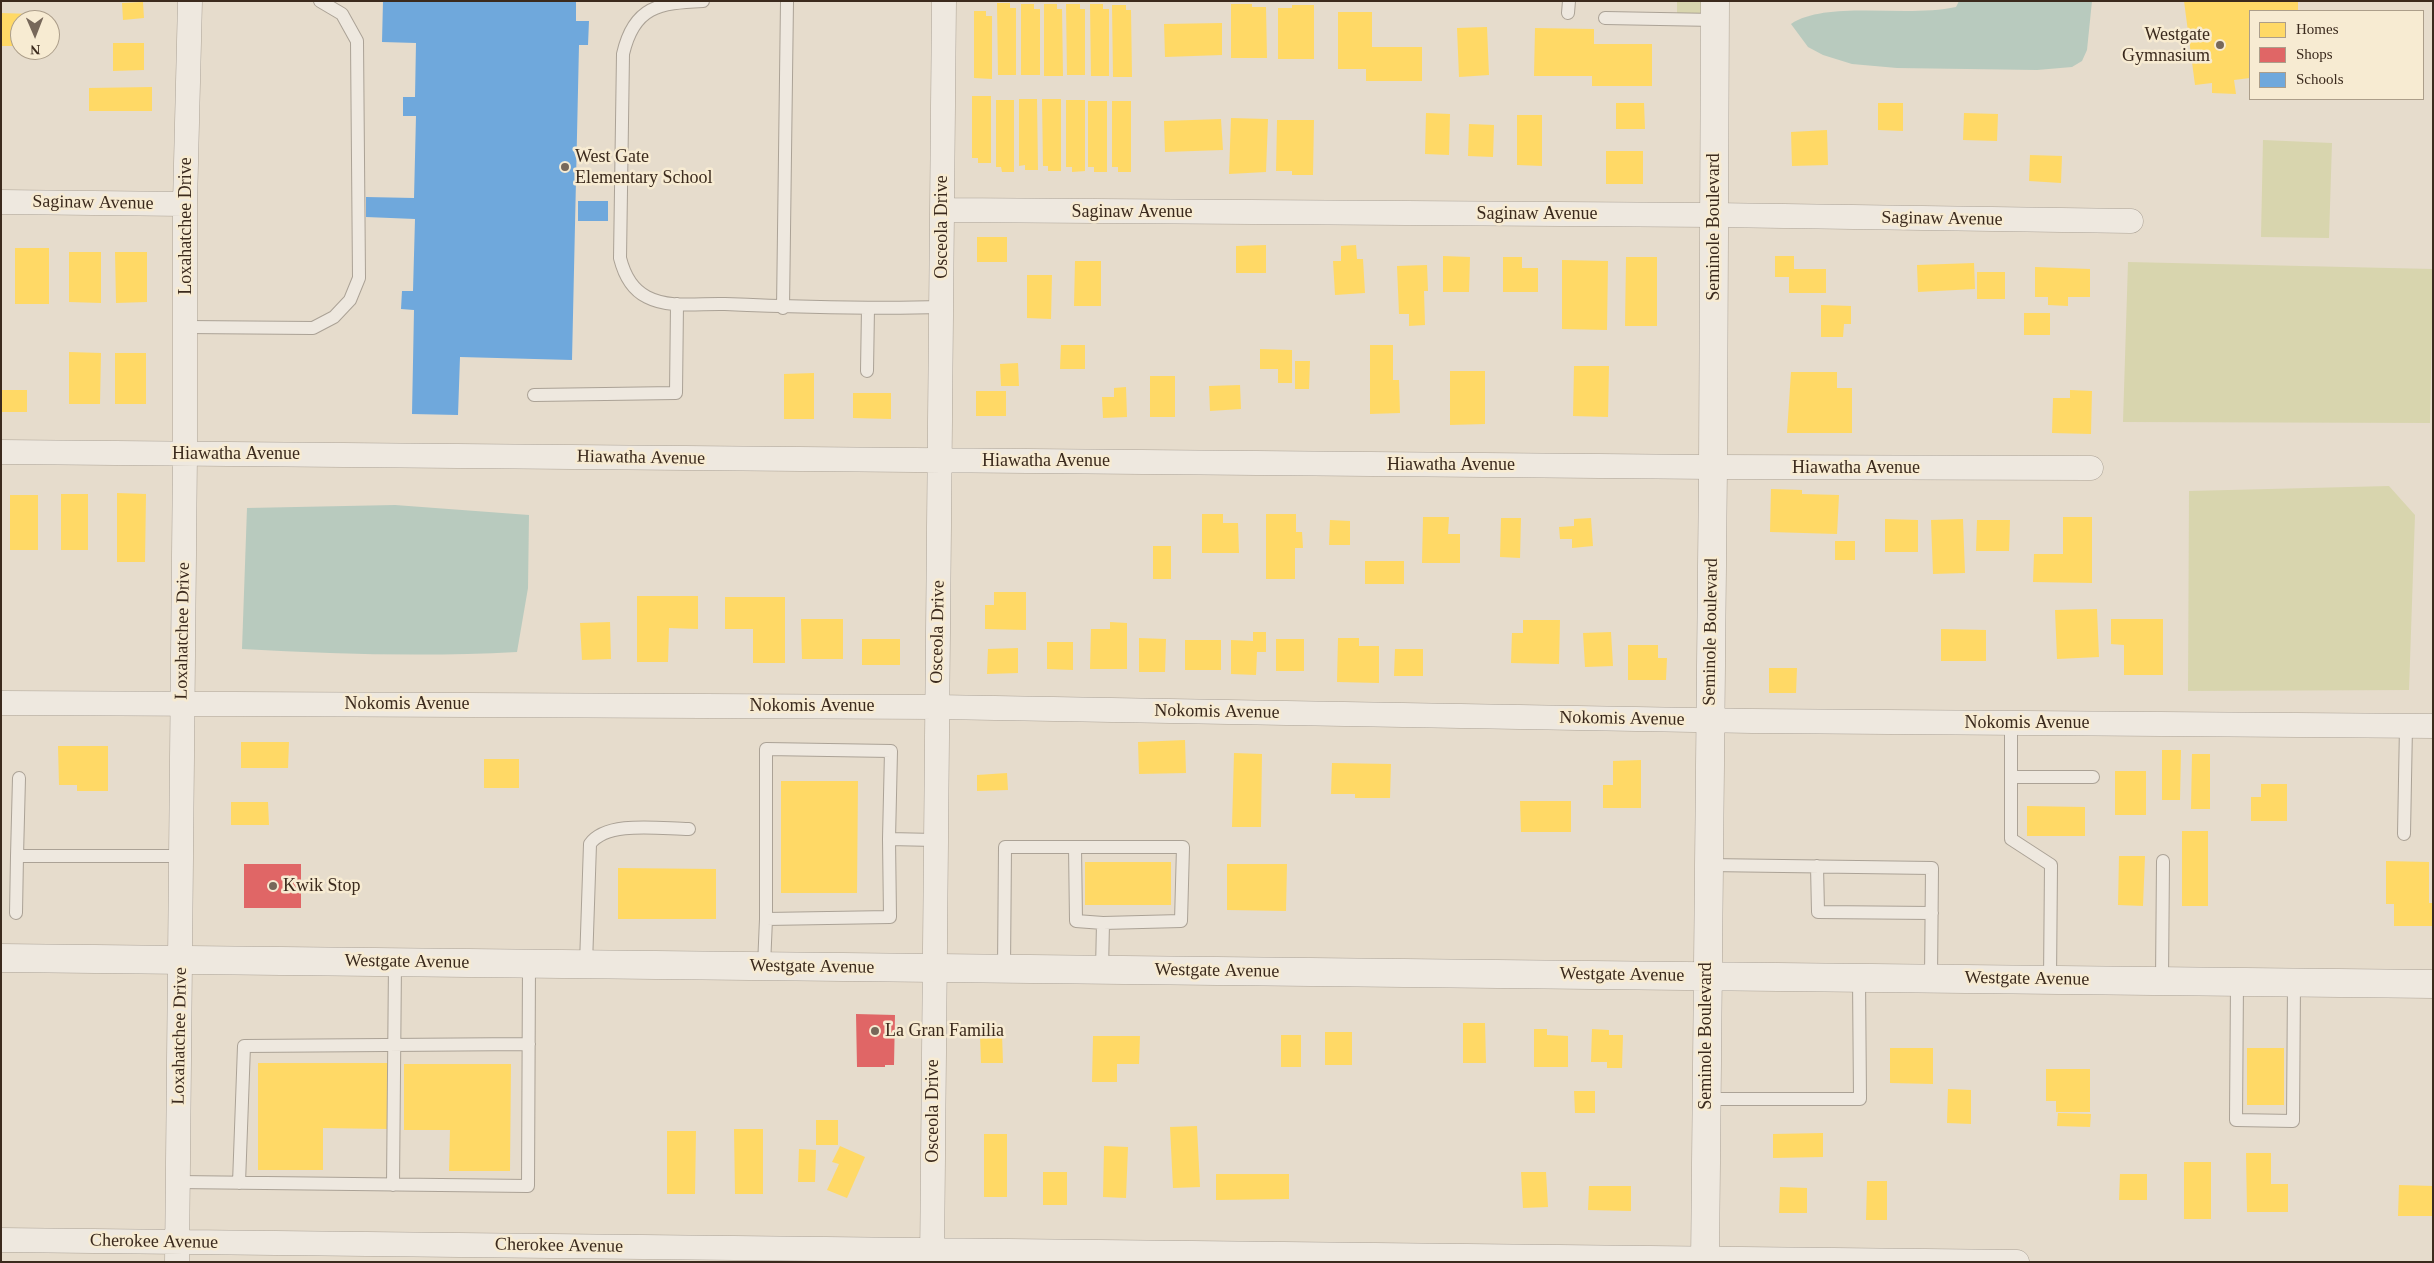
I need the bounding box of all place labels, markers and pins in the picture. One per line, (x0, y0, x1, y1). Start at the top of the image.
place label: Westgate Gymnasium (2122, 24, 2210, 66)
marker: Westgate Gymnasium (2214, 39, 2226, 51)
place label: West Gate Elementary School (575, 146, 712, 188)
marker: West Gate Elementary School (559, 161, 571, 173)
place label: Kwik Stop (283, 875, 361, 897)
marker: Kwik Stop (267, 880, 279, 892)
place label: La Gran Familia (885, 1020, 1004, 1042)
marker: La Gran Familia (869, 1025, 881, 1037)

